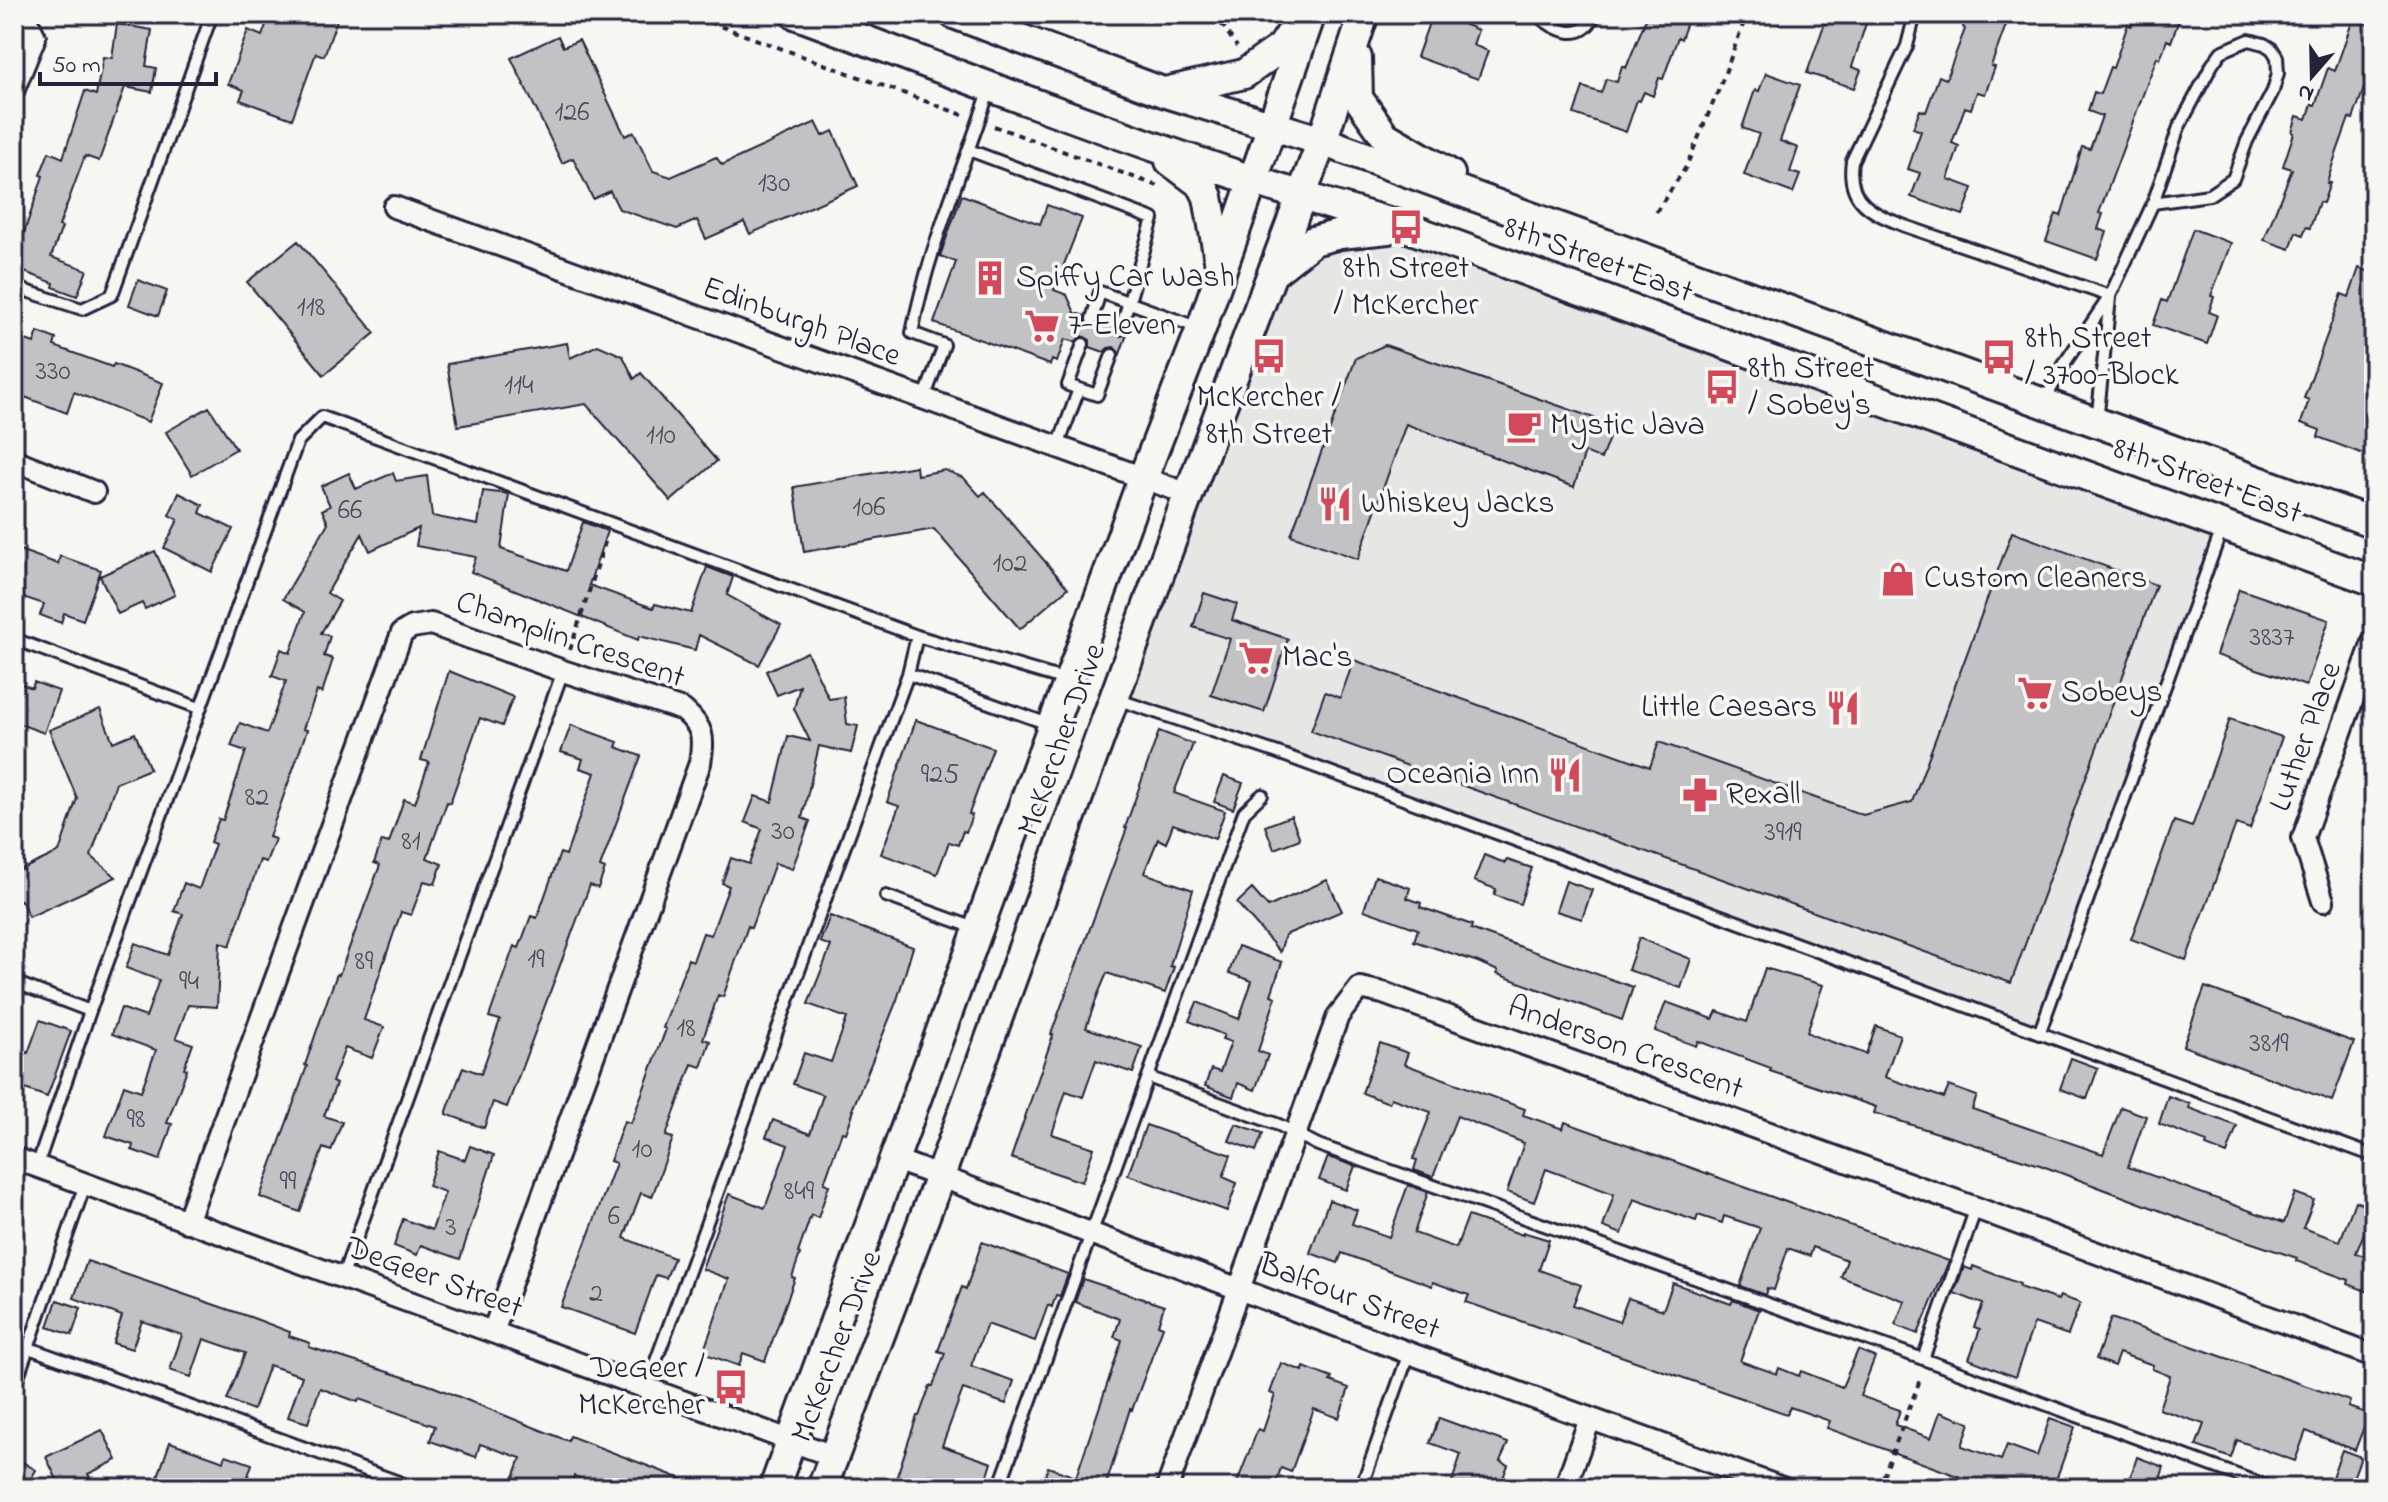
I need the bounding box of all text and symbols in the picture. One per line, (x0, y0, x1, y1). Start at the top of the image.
scale bar (40, 36, 216, 86)
north arrow (2272, 36, 2352, 116)
text: 50 m (52, 49, 101, 84)
text: N (2294, 74, 2319, 110)
house number: 126 (554, 93, 590, 134)
house number: 130 (758, 164, 790, 205)
street label: 8th Street East (1497, 205, 1699, 317)
bus stop icon: 8th Street / McKercher (1387, 208, 1425, 246)
place label: 8th Street / McKercher (1334, 246, 1479, 330)
place label: Spiffy Car Wash (1016, 255, 1235, 302)
building icon: Spiffy Car Wash (971, 259, 1009, 297)
street label: Edinburgh Place (695, 265, 907, 381)
house number: 118 (297, 288, 325, 329)
place label: 7-Eleven (1068, 303, 1176, 350)
supermarket icon: 7-Eleven (1023, 307, 1061, 345)
place label: 8th Street / 3700-Block (2025, 316, 2180, 400)
bus stop icon: McKercher / 8th Street (1250, 337, 1288, 375)
bus stop icon: 8th Street / 3700-Block (1980, 338, 2018, 376)
place label: 8th Street / Sobey's (1748, 346, 1875, 430)
house number: 330 (35, 352, 71, 393)
house number: 114 (504, 366, 534, 407)
bus stop icon: 8th Street / Sobey's (1703, 368, 1741, 406)
place label: McKercher / 8th Street (1197, 375, 1342, 459)
place label: Mystic Java (1550, 403, 1705, 450)
cafe icon: Mystic Java (1505, 407, 1543, 445)
house number: 110 (646, 416, 676, 457)
street label: 8th Street East (2106, 426, 2308, 538)
place label: Whiskey Jacks (1361, 481, 1555, 528)
restaurant icon: Whiskey Jacks (1316, 485, 1354, 523)
house number: 106 (852, 488, 886, 529)
house number: 66 (338, 491, 362, 532)
house number: 102 (993, 544, 1028, 585)
place label: Custom Cleaners (1924, 556, 2147, 603)
shop icon: Custom Cleaners (1879, 560, 1917, 598)
street label: Champlin Crescent (449, 580, 691, 702)
house number: 3837 (2249, 618, 2295, 659)
place label: Mac's (1282, 635, 1353, 682)
street label: McKercher Drive (1006, 636, 1120, 843)
supermarket icon: Mac's (1237, 639, 1275, 677)
street label: Luther Place (2258, 655, 2356, 818)
place label: Sobeys (2061, 670, 2163, 717)
supermarket icon: Sobeys (2016, 674, 2054, 712)
place label: Little Caesars (1641, 685, 1817, 732)
restaurant icon: Little Caesars (1824, 689, 1862, 727)
place label: Oceania Inn (1386, 752, 1539, 799)
house number: 925 (921, 755, 959, 796)
restaurant icon: Oceania Inn (1546, 756, 1584, 794)
place label: Rexall (1726, 772, 1800, 819)
pharmacy icon: Rexall (1681, 776, 1719, 814)
house number: 82 (245, 778, 269, 819)
house number: 30 (771, 812, 795, 853)
house number: 3919 (1764, 813, 1802, 854)
house number: 81 (401, 822, 421, 863)
house number: 19 (527, 940, 545, 981)
house number: 89 (355, 942, 374, 983)
house number: 94 (179, 962, 199, 1003)
street label: Anderson Crescent (1501, 985, 1750, 1114)
house number: 18 (676, 1009, 696, 1050)
house number: 3819 (2249, 1024, 2289, 1065)
house number: 98 (127, 1100, 145, 1141)
house number: 10 (631, 1130, 653, 1171)
house number: 99 (280, 1162, 297, 1203)
house number: 849 (784, 1172, 815, 1213)
house number: 6 (608, 1197, 620, 1238)
house number: 3 (445, 1208, 457, 1249)
street label: DeGeer Street (338, 1225, 529, 1333)
street label: Balfour Street (1251, 1242, 1447, 1354)
street label: McKercher Drive (780, 1244, 896, 1450)
house number: 2 (589, 1274, 603, 1315)
place label: DeGeer / McKercher (578, 1346, 705, 1430)
bus stop icon: DeGeer / McKercher (712, 1368, 750, 1406)

